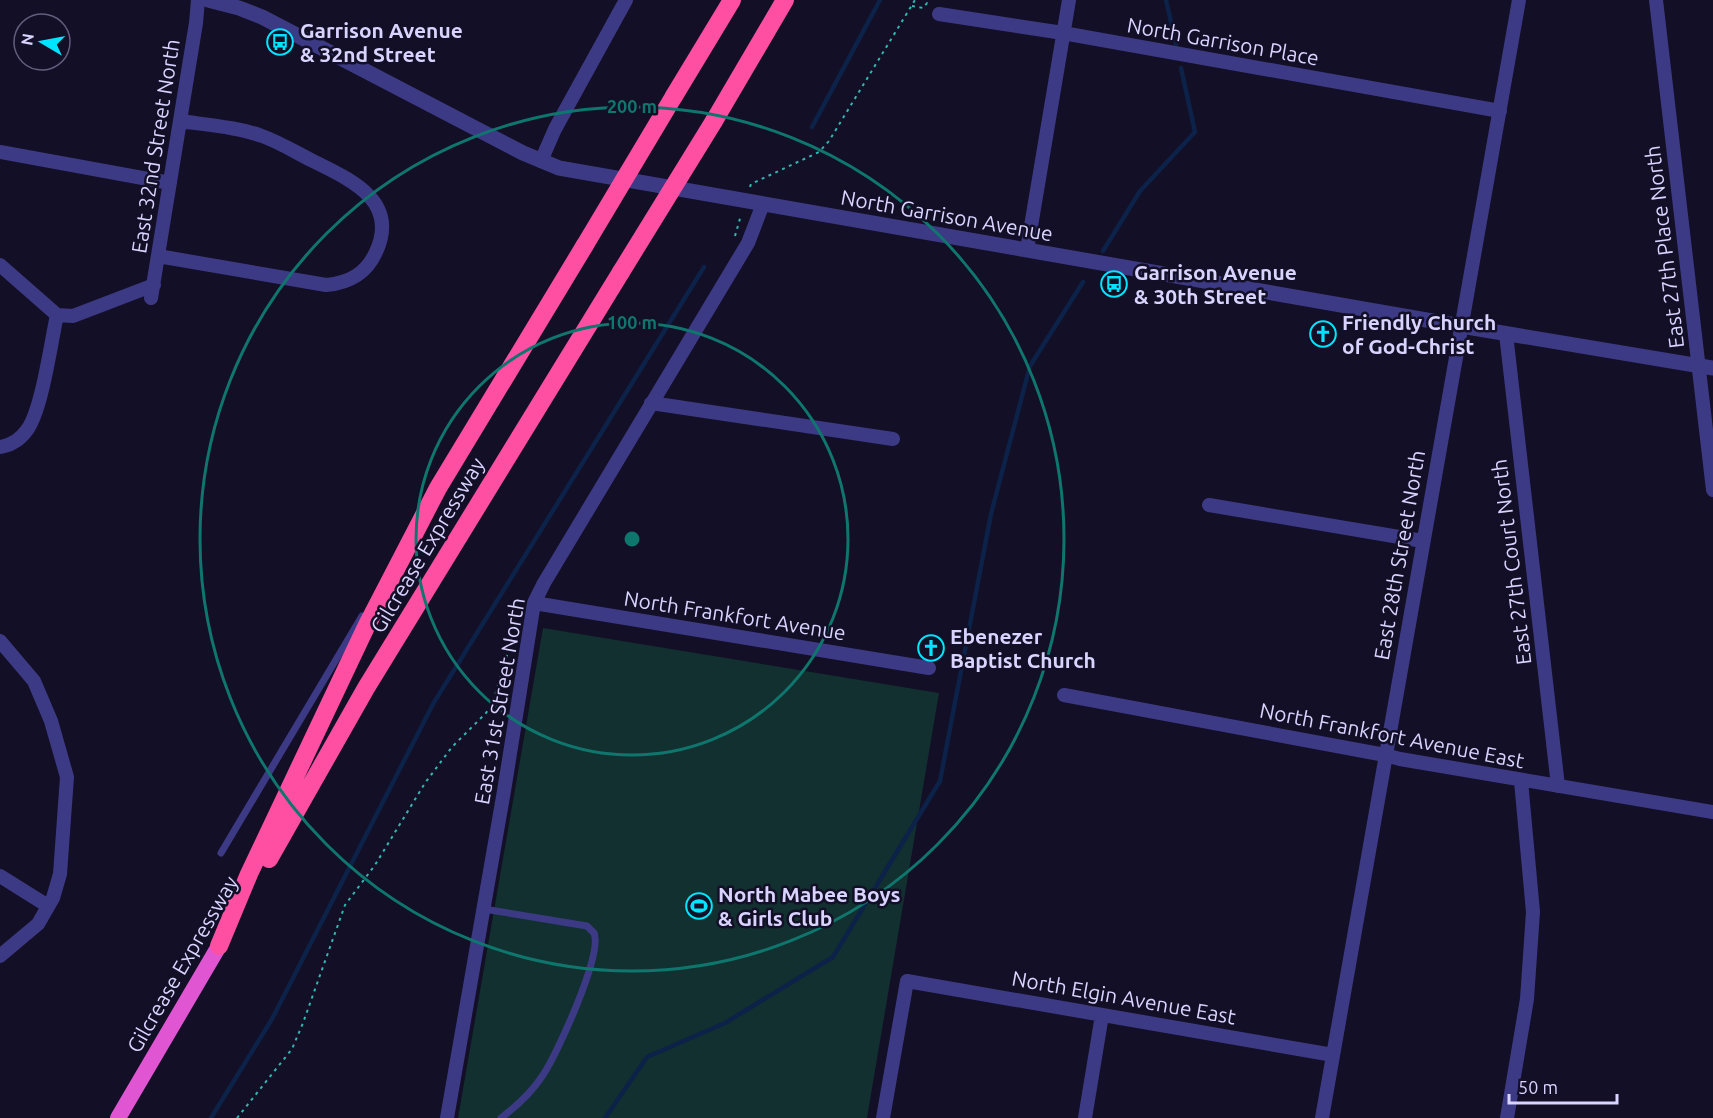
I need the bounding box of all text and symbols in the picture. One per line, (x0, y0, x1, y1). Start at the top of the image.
north arrow (12, 12, 72, 72)
street label: North Garrison Place (1125, 12, 1321, 70)
place label: Garrison Avenue & 32nd Street (300, 18, 463, 66)
bus stop icon: Garrison Avenue & 32nd Street (265, 27, 295, 57)
text: N (17, 32, 37, 47)
street label: East 32nd Street North (126, 37, 184, 255)
text: 200 m (607, 96, 657, 116)
street label: East 27th Place North (1640, 144, 1688, 350)
street label: North Garrison Avenue (839, 185, 1055, 245)
place label: Garrison Avenue & 30th Street (1134, 260, 1297, 308)
bus stop icon: Garrison Avenue & 30th Street (1099, 269, 1129, 299)
place label: Friendly Church of God-Christ (1342, 310, 1496, 358)
text: 100 m (607, 312, 657, 332)
church icon: Friendly Church of God-Christ (1308, 319, 1338, 349)
street label: East 28th Street North (1369, 448, 1429, 662)
street label: Gilcrease Expressway (365, 453, 489, 637)
street label: East 27th Court North (1486, 458, 1536, 666)
centre of rings (622, 529, 642, 549)
street label: North Frankfort Avenue (622, 586, 848, 644)
street label: East 31st Street North (469, 596, 529, 806)
place label: Ebenezer Baptist Church (950, 624, 1096, 672)
church icon: Ebenezer Baptist Church (916, 633, 946, 663)
street label: North Frankfort Avenue East (1258, 698, 1526, 772)
street label: Gilcrease Expressway (122, 871, 242, 1057)
place label: North Mabee Boys & Girls Club (718, 882, 901, 930)
sports icon: North Mabee Boys & Girls Club (684, 891, 714, 921)
street label: North Elgin Avenue East (1010, 965, 1238, 1029)
scale bar (1509, 1067, 1617, 1105)
text: 50 m (1518, 1077, 1558, 1097)

